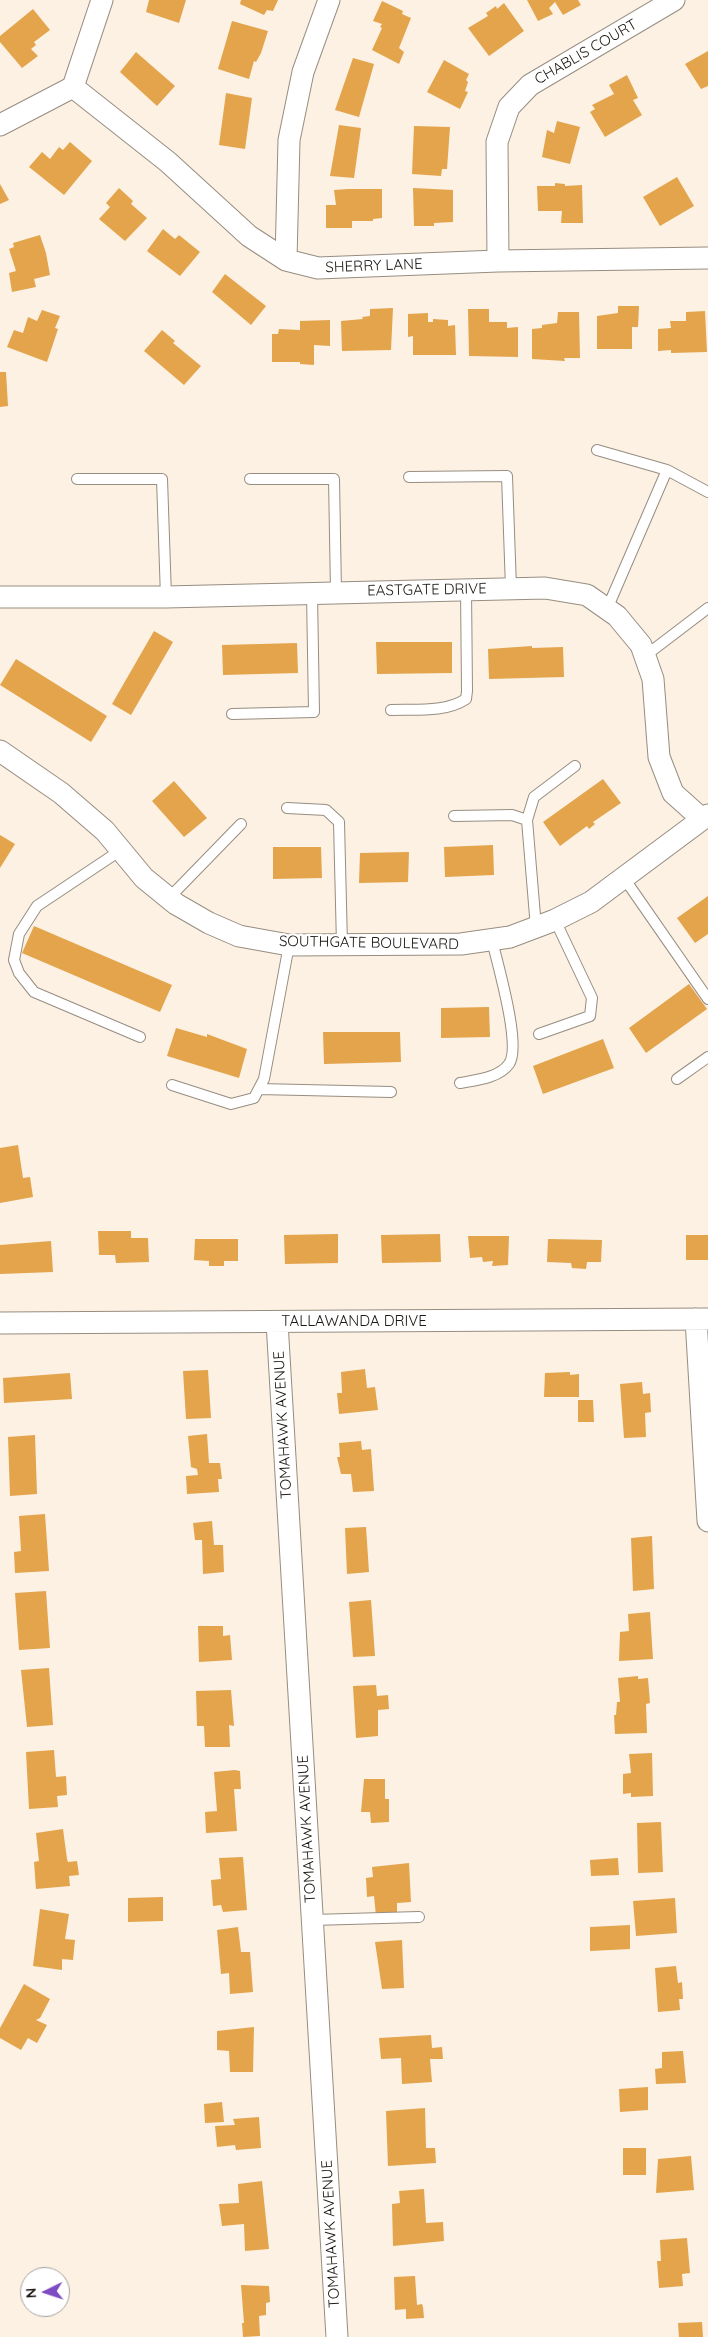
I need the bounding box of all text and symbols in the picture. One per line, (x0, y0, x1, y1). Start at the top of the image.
street label: CHABLIS COURT (532, 15, 640, 89)
street label: SHERRY LANE (325, 255, 423, 277)
street label: EASTGATE DRIVE (367, 580, 487, 600)
street label: SOUTHGATE BOULEVARD (279, 932, 459, 954)
street label: TALLAWANDA DRIVE (281, 1312, 427, 1330)
street label: TOMAHAWK AVENUE (270, 1351, 296, 1499)
street label: TOMAHAWK AVENUE (294, 1755, 320, 1903)
street label: TOMAHAWK AVENUE (318, 2160, 344, 2308)
north arrow (20, 2267, 70, 2317)
text: N (22, 2287, 40, 2299)

